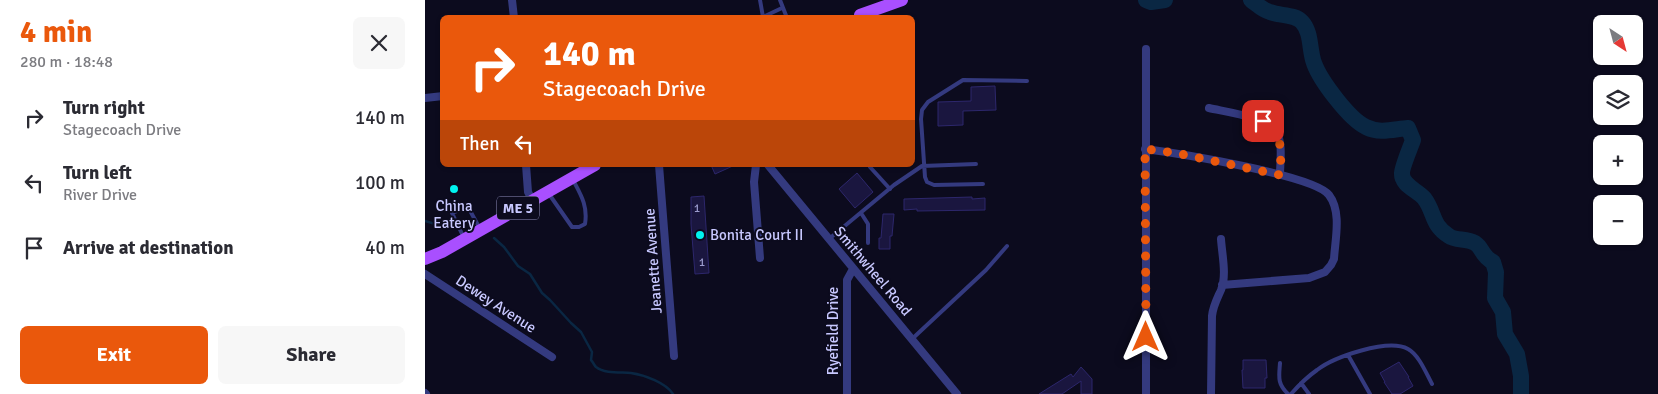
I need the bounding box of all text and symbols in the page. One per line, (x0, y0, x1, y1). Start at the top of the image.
text: 4 min (20, 14, 92, 51)
north arrow (1593, 15, 1643, 65)
map controls (1593, 15, 1643, 245)
button: close (353, 17, 405, 69)
text: 140 m (543, 32, 636, 75)
icon: right (460, 35, 525, 100)
text: 280 m · 18:48 (20, 52, 113, 72)
text: Stagecoach Drive (543, 75, 706, 102)
button: layers (1593, 75, 1643, 125)
text: Turn right (63, 96, 145, 120)
pin (1242, 100, 1284, 142)
icon: right (20, 104, 48, 132)
text: 140 m (355, 106, 405, 130)
icon: arrive (1249, 107, 1277, 135)
text: Stagecoach Drive (63, 120, 181, 140)
icon: left (510, 130, 538, 158)
text: Then (460, 132, 500, 156)
button: + (1593, 135, 1643, 185)
text: Turn left (63, 161, 132, 185)
icon: left (20, 169, 48, 197)
text: 100 m (355, 171, 405, 195)
marker: China Eatery (448, 183, 460, 195)
text: River Drive (63, 185, 137, 205)
button: − (1593, 195, 1643, 245)
place label: China Eatery (433, 197, 475, 232)
road number: ME 5 (497, 197, 539, 220)
house number: 1 (694, 201, 700, 216)
street label: Jeanette Avenue (640, 208, 666, 314)
street label: Smithwheel Road (830, 223, 916, 319)
place label: Bonita Court II (710, 226, 803, 244)
marker: Bonita Court II (694, 229, 706, 241)
icon: arrive (20, 234, 48, 262)
text: Arrive at destination (63, 236, 234, 260)
text: 40 m (365, 236, 405, 260)
house number: 1 (699, 255, 705, 270)
street label: Dewey Avenue (452, 271, 540, 337)
street label: Ryefield Drive (824, 287, 842, 375)
position arrow (1119, 310, 1171, 362)
button: Exit (20, 326, 208, 384)
button: Share (218, 326, 405, 384)

